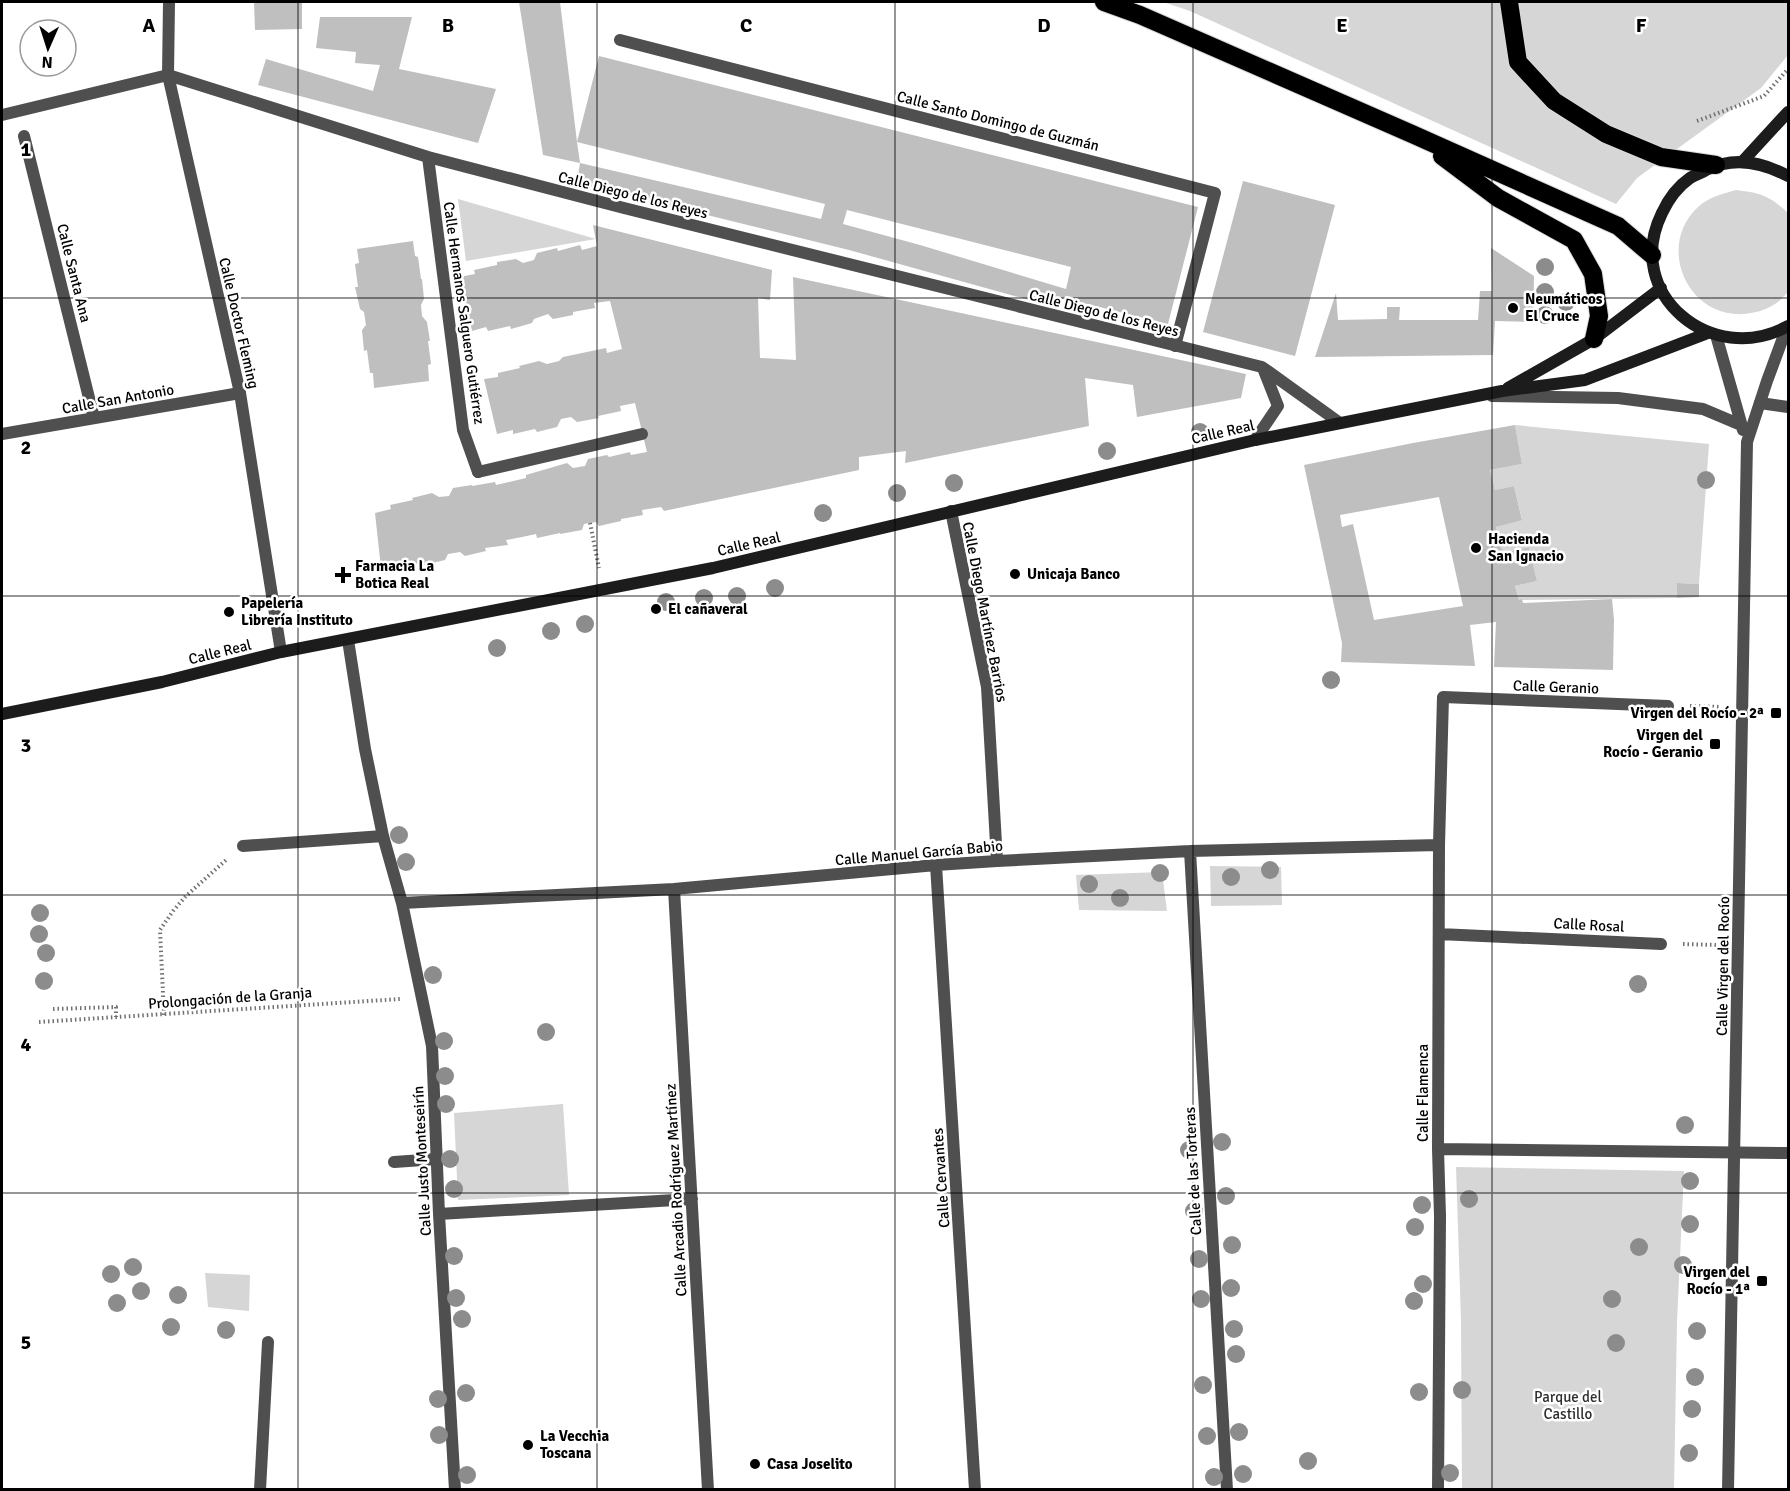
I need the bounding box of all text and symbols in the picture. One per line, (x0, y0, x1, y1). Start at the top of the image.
text: A (143, 13, 156, 38)
text: B (442, 13, 454, 38)
text: C (740, 13, 752, 38)
text: D (1037, 13, 1051, 38)
text: E (1336, 13, 1348, 38)
text: F (1636, 13, 1647, 38)
north arrow (18, 18, 78, 78)
text: N (41, 52, 53, 72)
street label: Calle Santo Domingo de Guzmán (895, 87, 1101, 155)
text: 1 (21, 137, 32, 162)
street label: Calle Diego de los Reyes (556, 168, 710, 222)
street label: Calle Hermanos Salguero Gutiérrez (439, 201, 489, 426)
street label: Calle Santa Ana (53, 222, 95, 324)
street label: Calle Doctor Fleming (215, 256, 263, 390)
street label: Calle Diego de los Reyes (1027, 286, 1181, 340)
place label: Neumáticos El Cruce (1525, 290, 1603, 325)
marker: Neumáticos El Cruce (1506, 301, 1520, 315)
street label: Calle San Antonio (60, 380, 176, 418)
street label: Calle Real (1190, 416, 1256, 448)
text: 2 (21, 435, 31, 460)
street label: Calle Diego Martínez Barrios (959, 520, 1011, 704)
street label: Calle Real (716, 528, 782, 560)
place label: Hacienda San Ignacio (1488, 530, 1564, 565)
marker: Hacienda San Ignacio (1469, 541, 1483, 555)
place label: Farmacia La Botica Real (355, 557, 434, 592)
place label: Unicaja Banco (1027, 565, 1120, 583)
marker: Unicaja Banco (1008, 567, 1022, 581)
marker: Farmacia La Botica Real (336, 568, 350, 582)
place label: Papelería Librería Instituto (241, 594, 353, 629)
place label: El cañaveral (668, 600, 748, 618)
marker: El cañaveral (649, 602, 663, 616)
marker: Papelería Librería Instituto (222, 605, 236, 619)
street label: Calle Real (187, 636, 253, 668)
street label: Calle Geranio (1513, 677, 1600, 698)
place label: Virgen del Rocío - 2ª (1631, 704, 1764, 722)
marker: Virgen del Rocío - 2ª (1769, 706, 1783, 720)
place label: Virgen del Rocío - Geranio (1603, 726, 1703, 761)
text: 3 (21, 733, 31, 758)
marker: Virgen del Rocío - Geranio (1708, 737, 1722, 751)
street label: Calle Manuel García Babio (834, 837, 1004, 869)
street label: Calle Virgen del Rocío (1713, 896, 1733, 1036)
street label: Calle Rosal (1553, 914, 1625, 936)
street label: Prolongación de la Granja (147, 983, 313, 1013)
text: 4 (21, 1032, 32, 1057)
street label: Calle Flamenca (1414, 1044, 1432, 1142)
street label: Calle Arcadio Rodríguez Martínez (661, 1083, 691, 1297)
street label: Calle Justo Monteseirín (409, 1085, 435, 1237)
street label: Calle de las Torteras (1181, 1106, 1205, 1236)
street label: Calle Cervantes (929, 1127, 953, 1229)
place label: Virgen del Rocío - 1ª (1683, 1263, 1750, 1298)
marker: Virgen del Rocío - 1ª (1755, 1274, 1769, 1288)
text: 5 (21, 1330, 31, 1355)
park label: Parque del Castillo (1534, 1388, 1602, 1423)
place label: La Vecchia Toscana (540, 1427, 609, 1462)
marker: La Vecchia Toscana (521, 1438, 535, 1452)
place label: Casa Joselito (767, 1455, 853, 1473)
marker: Casa Joselito (748, 1457, 762, 1471)

